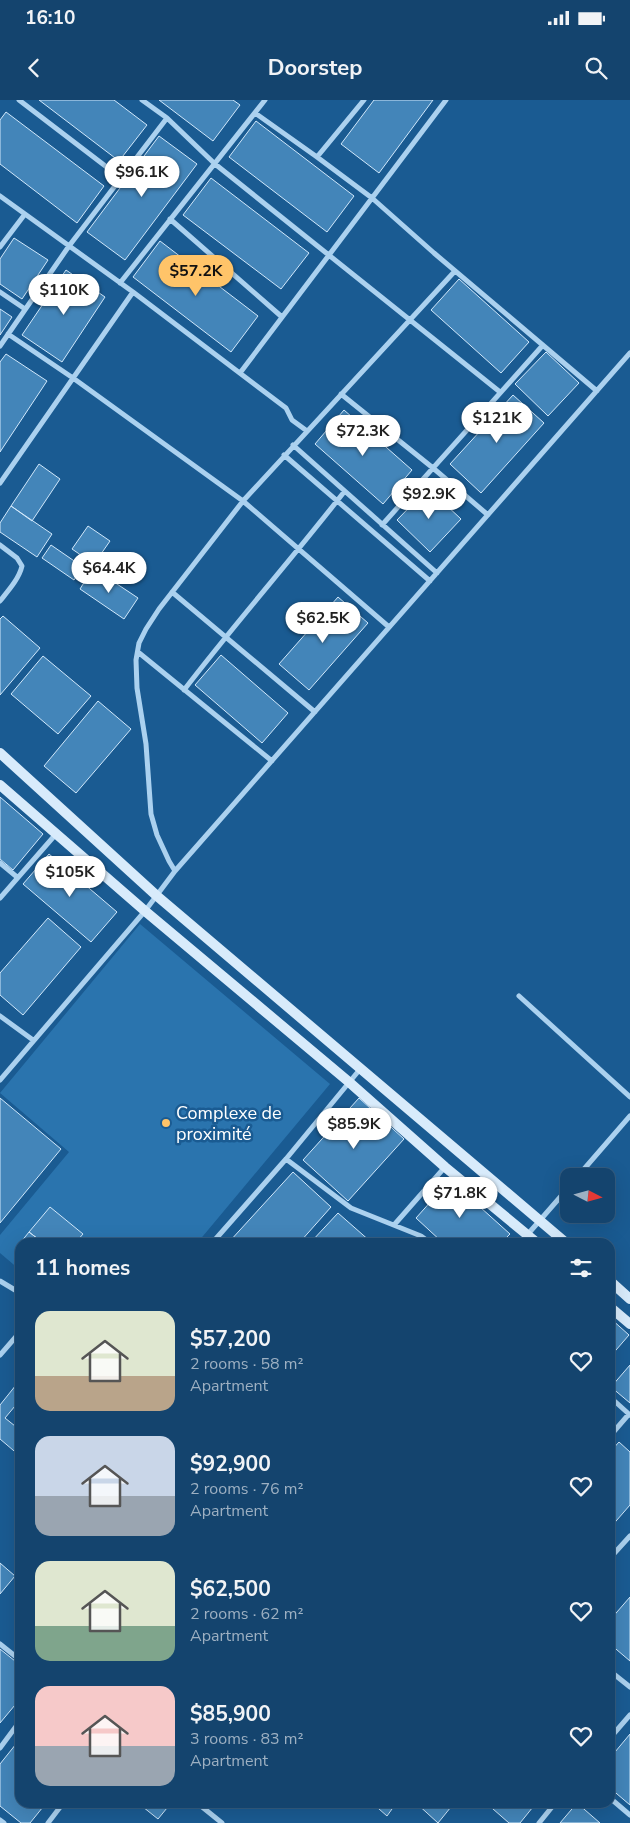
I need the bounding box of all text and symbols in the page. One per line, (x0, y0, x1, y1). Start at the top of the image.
text: 16:10 (25, 5, 75, 31)
text: Doorstep (268, 53, 362, 83)
icon: back (20, 54, 48, 82)
icon: search (582, 54, 610, 82)
pin: $96.1K (101, 156, 183, 198)
text: $96.1K (116, 161, 169, 183)
pin: $57.2K (155, 254, 237, 297)
text: $57.2K (170, 260, 223, 282)
pin: $110K (29, 274, 99, 316)
text: $110K (39, 279, 89, 301)
pin: $121K (462, 402, 532, 444)
text: $121K (472, 407, 522, 429)
pin: $72.3K (322, 414, 404, 457)
text: $72.3K (337, 420, 390, 442)
pin: $92.9K (388, 478, 470, 520)
text: $92.9K (403, 483, 456, 505)
pin: $64.4K (68, 552, 150, 594)
text: $64.4K (83, 557, 136, 579)
pin: $62.5K (282, 602, 364, 644)
text: $62.5K (297, 607, 350, 629)
pin: $105K (35, 856, 105, 898)
text: $105K (45, 861, 95, 883)
place label: Complexe de proximité (176, 1101, 282, 1146)
pin: $85.9K (313, 1108, 395, 1150)
text: $85.9K (328, 1113, 381, 1135)
marker: Complexe de proximité (160, 1117, 172, 1129)
north arrow (560, 1168, 615, 1222)
map controls (560, 1168, 615, 1223)
pin: $71.8K (419, 1176, 501, 1219)
text: $71.8K (434, 1182, 487, 1204)
text: 11 homes (35, 1254, 130, 1282)
icon: filters (567, 1254, 595, 1282)
text: $57,200 (190, 1325, 271, 1353)
icon: home (75, 1331, 135, 1391)
icon: heart (567, 1347, 595, 1375)
text: 2 rooms · 58 m² (190, 1353, 303, 1375)
text: Apartment (190, 1375, 268, 1397)
text: $92,900 (190, 1450, 271, 1478)
icon: home (75, 1456, 135, 1516)
icon: heart (567, 1472, 595, 1500)
text: 2 rooms · 76 m² (190, 1478, 303, 1500)
text: Apartment (190, 1500, 268, 1522)
text: $62,500 (190, 1575, 271, 1603)
icon: home (75, 1581, 135, 1641)
icon: heart (567, 1597, 595, 1625)
text: 2 rooms · 62 m² (190, 1603, 303, 1625)
text: Apartment (190, 1625, 268, 1647)
text: $85,900 (190, 1700, 271, 1728)
icon: home (75, 1706, 135, 1766)
icon: heart (567, 1722, 595, 1750)
text: 3 rooms · 83 m² (190, 1728, 303, 1750)
text: Apartment (190, 1750, 268, 1772)

